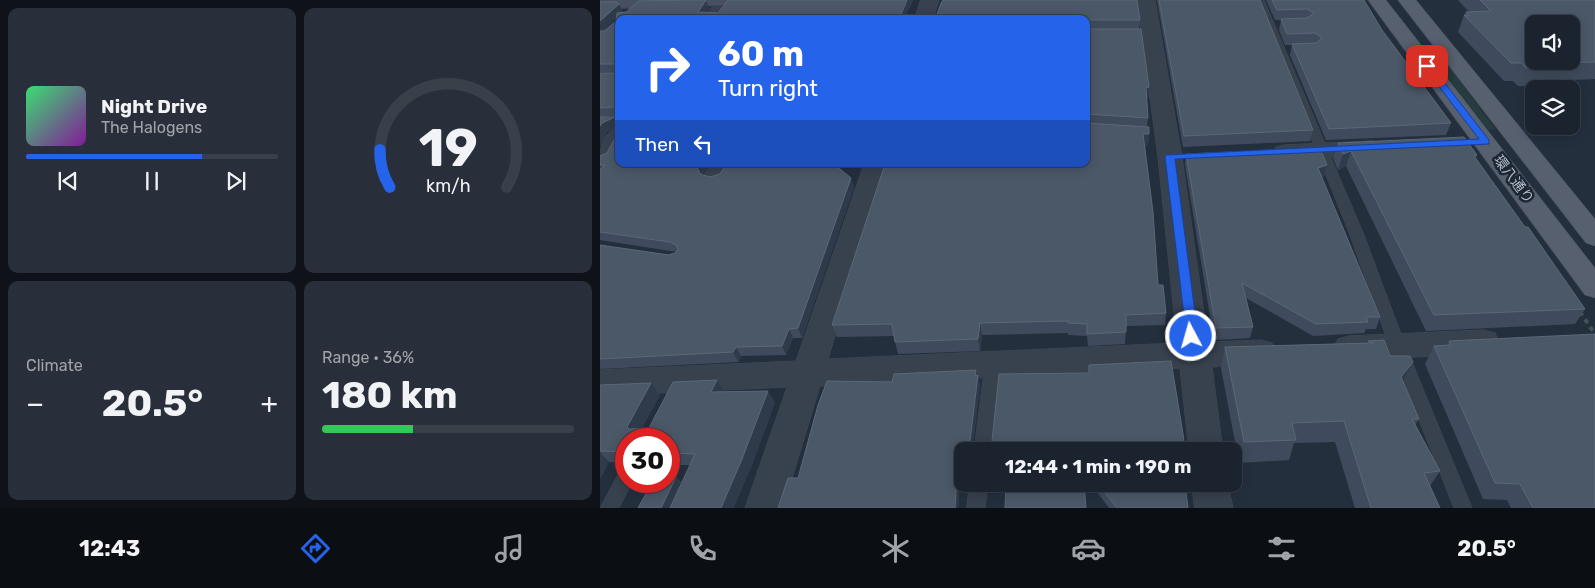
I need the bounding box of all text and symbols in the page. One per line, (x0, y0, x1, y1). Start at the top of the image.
map controls (1525, 15, 1580, 135)
button: sound (1525, 15, 1580, 70)
text: 60 m (718, 33, 804, 75)
icon: right (635, 35, 700, 100)
pin (1406, 45, 1448, 87)
icon: arrive (1413, 52, 1441, 80)
text: Turn right (718, 75, 818, 102)
button: layers (1525, 80, 1580, 135)
text: Night Drive (101, 95, 207, 118)
text: 19 (418, 117, 478, 179)
text: The Halogens (101, 118, 202, 137)
icon: left (689, 130, 717, 158)
text: Then (635, 133, 679, 156)
street label: 環八通り (1490, 152, 1537, 207)
icon: previous (54, 167, 82, 195)
icon: pause (138, 167, 166, 195)
icon: next (222, 167, 250, 195)
text: km/h (426, 175, 470, 196)
position arrow (1164, 309, 1216, 361)
text: Range · 36% (322, 348, 414, 367)
text: Climate (26, 356, 83, 375)
text: 180 km (322, 372, 458, 418)
text: 20.5° (102, 380, 203, 426)
text: − (26, 387, 44, 420)
text: + (261, 387, 278, 420)
speed limit sign: 30 (615, 428, 680, 493)
text: 12:44 · 1 min · 190 m (1005, 455, 1191, 478)
icon: directions (298, 531, 333, 566)
icon: music (492, 531, 527, 566)
icon: phone (685, 531, 720, 566)
icon: climate (878, 531, 913, 566)
icon: car (1071, 531, 1106, 566)
icon: filters (1264, 531, 1299, 566)
text: 12:43 (79, 535, 140, 562)
text: 20.5° (1457, 535, 1516, 562)

